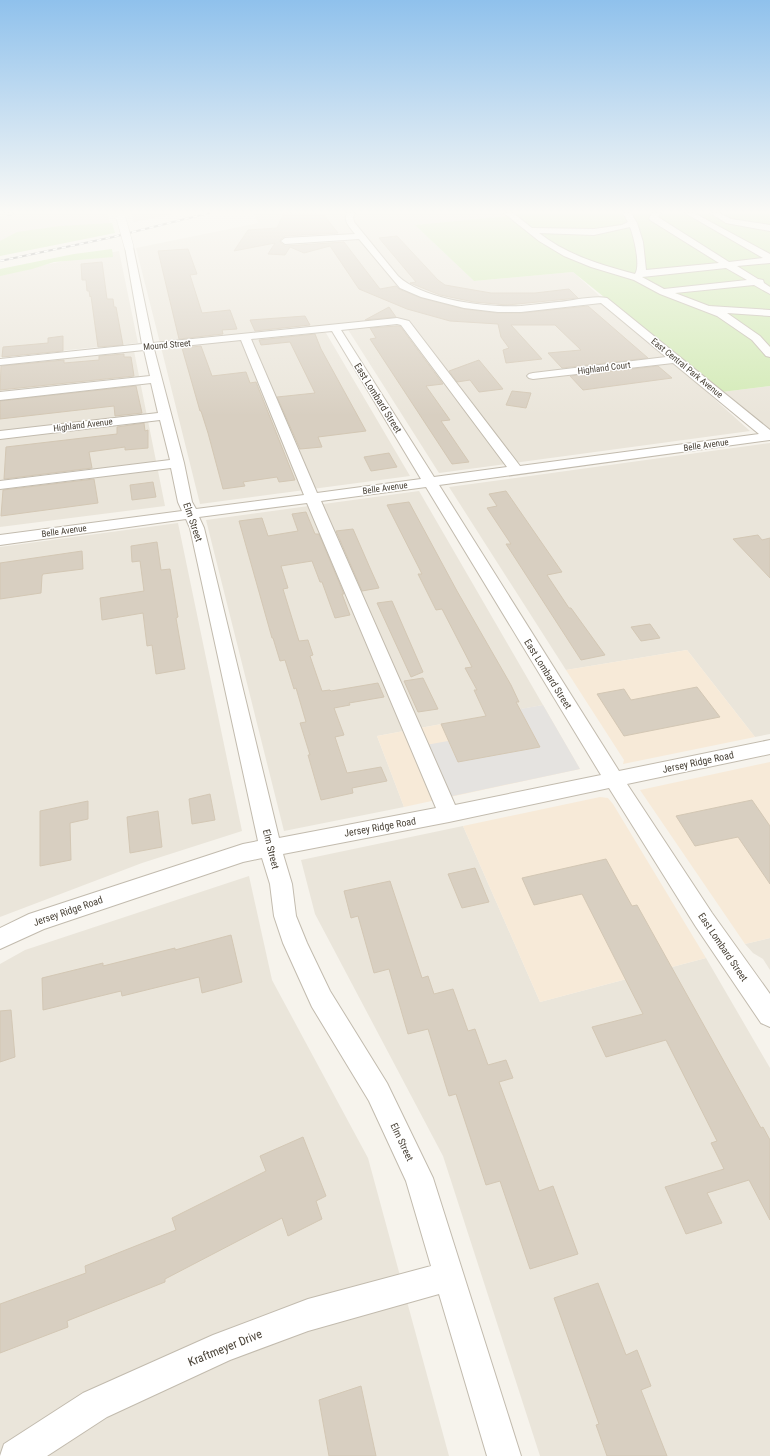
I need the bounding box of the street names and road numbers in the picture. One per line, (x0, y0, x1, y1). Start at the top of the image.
street label: East Central Park Avenue (649, 336, 725, 400)
street label: Mound Street (143, 338, 191, 352)
street label: Highland Court (577, 360, 631, 376)
street label: East Lombard Street (352, 361, 404, 435)
street label: Highland Avenue (53, 416, 113, 434)
street label: Belle Avenue (683, 437, 729, 453)
street label: Belle Avenue (362, 480, 408, 496)
street label: Elm Street (181, 501, 205, 543)
street label: Belle Avenue (41, 523, 87, 539)
street label: East Lombard Street (522, 637, 574, 711)
street label: Jersey Ridge Road (661, 749, 735, 775)
street label: Jersey Ridge Road (343, 815, 417, 839)
street label: Elm Street (261, 828, 281, 870)
street label: Jersey Ridge Road (32, 894, 104, 928)
street label: East Lombard Street (696, 911, 750, 983)
street label: Elm Street (388, 1121, 416, 1163)
street label: Kraftmeyer Drive (186, 1327, 264, 1369)

